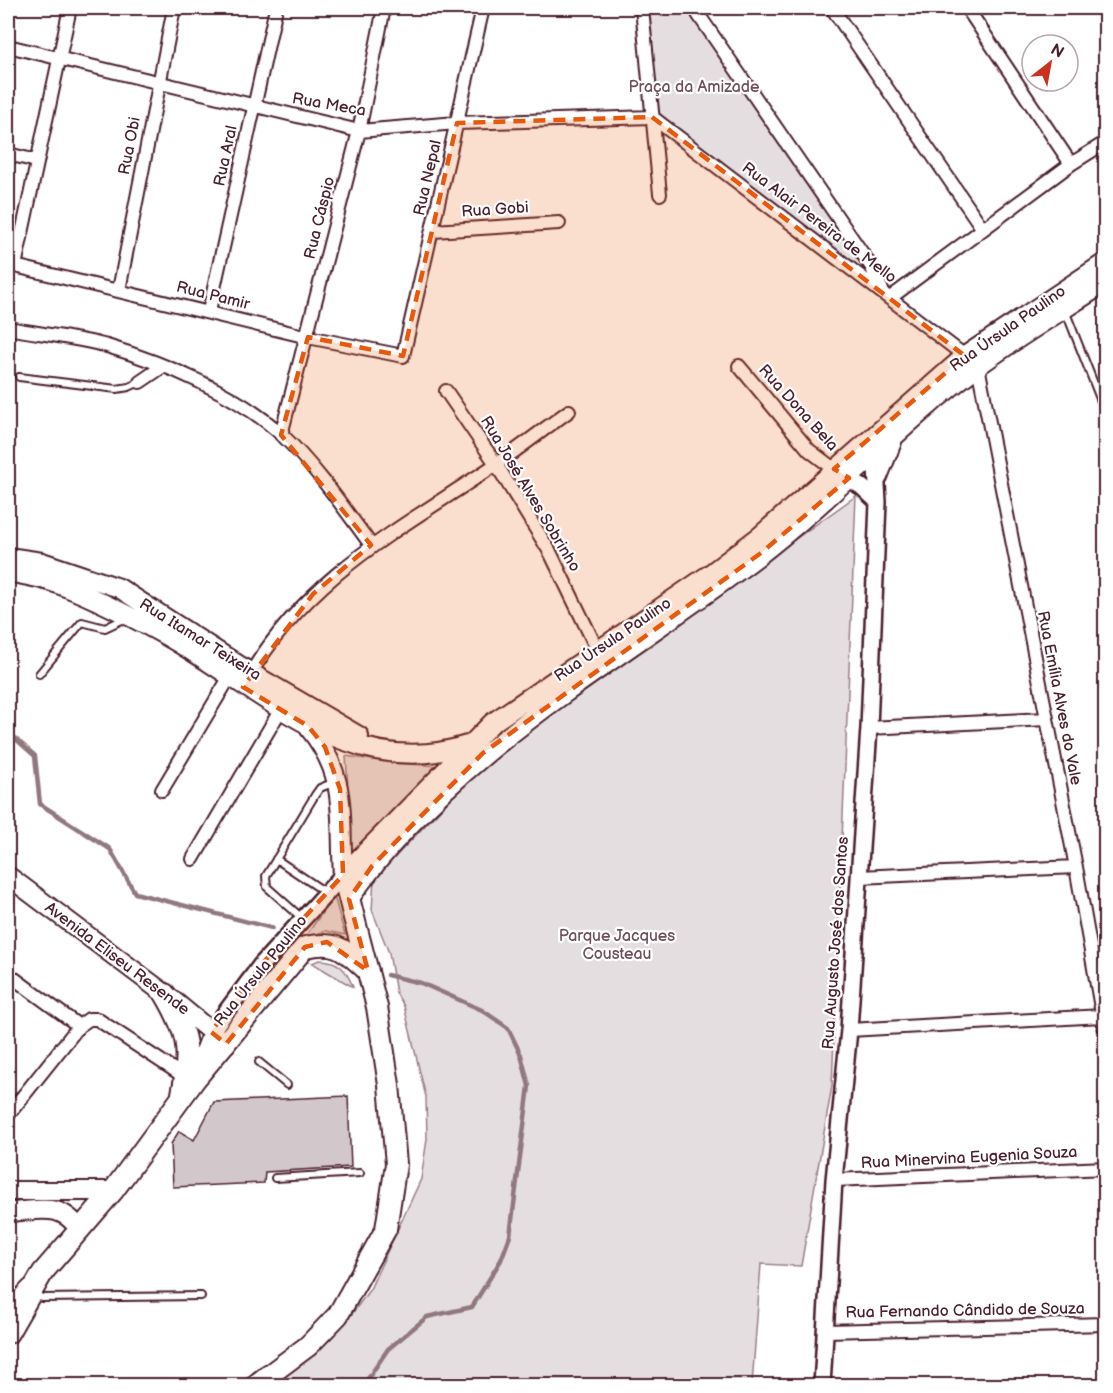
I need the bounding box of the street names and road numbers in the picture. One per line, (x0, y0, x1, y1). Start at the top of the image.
street label: Rua Meca (291, 89, 367, 121)
street label: Rua Obi (115, 115, 145, 177)
street label: Rua Aral (210, 124, 242, 188)
street label: Rua Nepal (410, 138, 446, 218)
street label: Rua Alair Pereira de Mello (738, 159, 900, 287)
street label: Rua Cáspio (301, 175, 339, 261)
street label: Rua Gobi (461, 198, 529, 222)
street label: Rua Pamir (174, 278, 252, 314)
street label: Rua Úrsula Paulino (945, 280, 1070, 376)
street label: Rua Dona Bela (754, 361, 842, 455)
street label: Rua José Alves Sobrinho (476, 413, 584, 575)
street label: Rua Úrsula Paulino (550, 592, 675, 686)
street label: Rua Itamar Teixeira (136, 595, 264, 685)
street label: Rua Emília Alves do Vale (1033, 609, 1085, 787)
street label: Rua Augusto José dos Santos (819, 836, 853, 1050)
street label: Avenida Eliseu Resende (41, 898, 193, 1020)
street label: Rua Úrsula Paulino (209, 910, 312, 1030)
street label: Rua Minervina Eugenia Souza (860, 1143, 1078, 1173)
street label: Rua Fernando Cândido de Souza (845, 1299, 1085, 1323)

